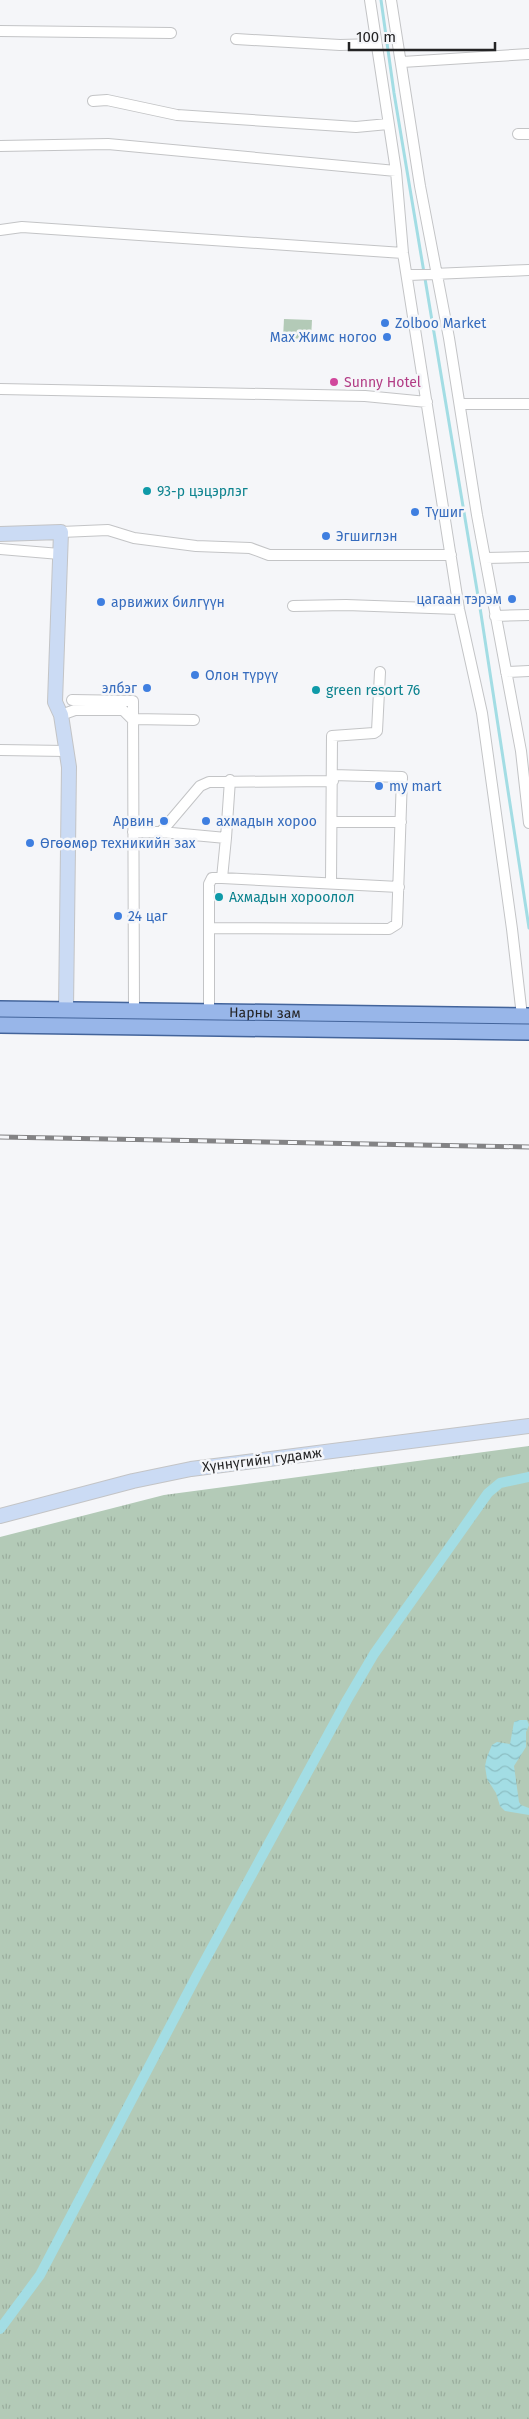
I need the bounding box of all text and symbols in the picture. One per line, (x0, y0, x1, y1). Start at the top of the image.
scale bar (349, 20, 495, 52)
text: 100 m (356, 28, 396, 46)
place label: Zolboo Market (395, 315, 487, 332)
marker: Zolboo Market (379, 317, 391, 329)
place label: Мах Жимс ногоо (270, 329, 377, 346)
marker: Мах Жимс ногоо (381, 331, 393, 343)
place label: Sunny Hotel (344, 374, 421, 391)
marker: Sunny Hotel (328, 376, 340, 388)
place label: 93-р цэцэрлэг (157, 483, 248, 500)
marker: 93-р цэцэрлэг (141, 485, 153, 497)
place label: Түшиг (425, 504, 464, 521)
marker: Түшиг (409, 506, 421, 518)
place label: Эгшиглэн (336, 528, 398, 545)
marker: Эгшиглэн (320, 530, 332, 542)
place label: цагаан тэрэм (416, 591, 502, 608)
marker: цагаан тэрэм (506, 593, 518, 605)
place label: арвижих билгүүн (111, 594, 225, 611)
marker: арвижих билгүүн (95, 596, 107, 608)
place label: Олон түрүү (205, 667, 278, 684)
marker: Олон түрүү (189, 669, 201, 681)
place label: элбэг (102, 680, 137, 697)
marker: элбэг (141, 682, 153, 694)
place label: green resort 76 (326, 682, 420, 699)
marker: green resort 76 (310, 684, 322, 696)
place label: my mart (389, 778, 443, 795)
marker: my mart (373, 780, 385, 792)
place label: Арвин (113, 813, 154, 830)
place label: ахмадын хороо (216, 813, 317, 830)
marker: Арвин (158, 815, 170, 827)
marker: ахмадын хороо (200, 815, 212, 827)
place label: Өгөөмөр техникийн зах (40, 835, 196, 852)
marker: Өгөөмөр техникийн зах (24, 837, 36, 849)
place label: Ахмадын хороолол (229, 889, 354, 906)
marker: Ахмадын хороолол (213, 891, 225, 903)
place label: 24 цаг (128, 908, 168, 925)
marker: 24 цаг (112, 910, 124, 922)
street label: Нарны зам (229, 1004, 301, 1021)
street label: Хүннүгийн гудамж (201, 1444, 323, 1476)

